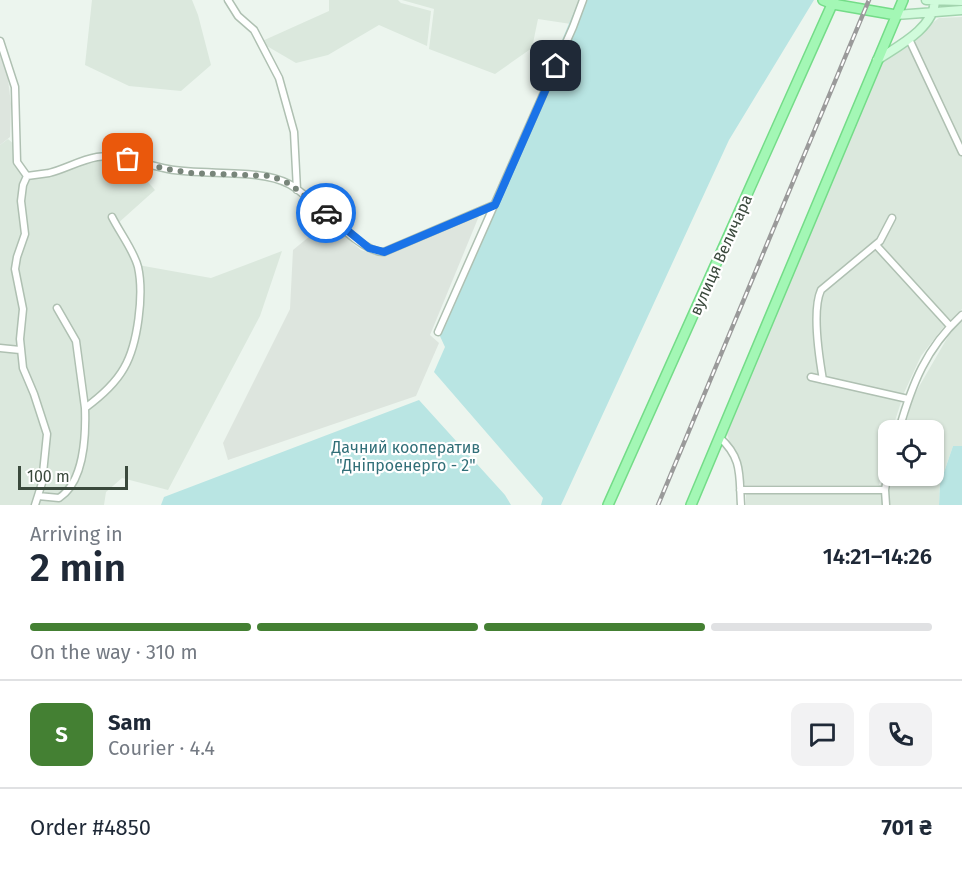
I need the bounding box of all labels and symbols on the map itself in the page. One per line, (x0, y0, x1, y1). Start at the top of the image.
pin (530, 40, 581, 91)
pin (102, 133, 153, 184)
courier (296, 183, 356, 243)
street label: вулиця Величара (686, 192, 756, 318)
park label: Дачний кооператив "Дніпроенерго - 2" (331, 438, 480, 475)
scale bar (18, 463, 128, 490)

